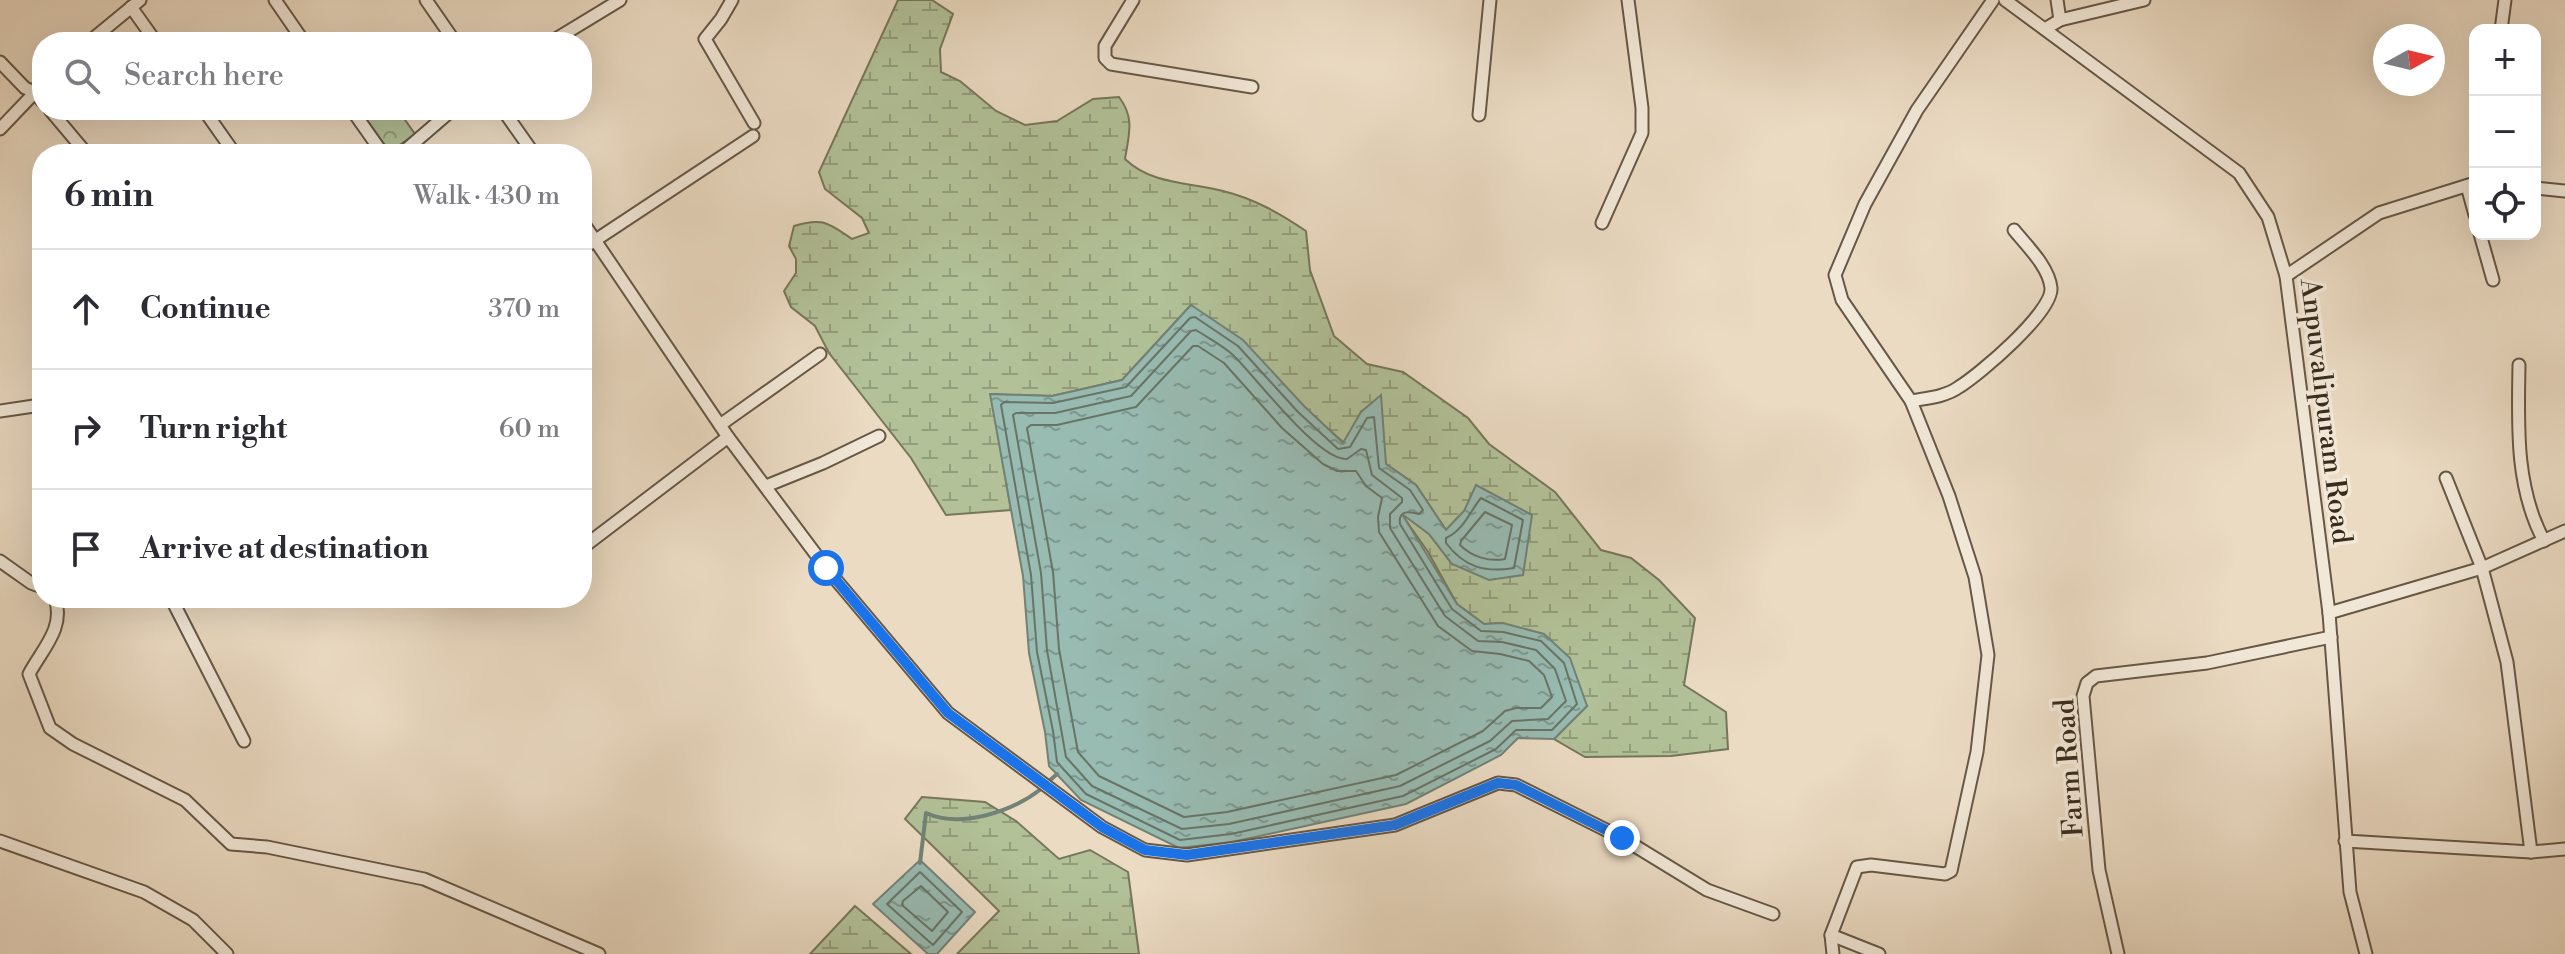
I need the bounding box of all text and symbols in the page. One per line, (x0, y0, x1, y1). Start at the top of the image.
north arrow (2373, 24, 2445, 96)
map controls (2469, 24, 2541, 240)
button: + (2469, 24, 2541, 96)
search box (32, 32, 592, 120)
icon: search (60, 54, 104, 98)
text: Search here (124, 57, 284, 95)
button: − (2469, 96, 2541, 168)
button: locate (2469, 168, 2541, 240)
text: 6 min (64, 175, 154, 217)
text: Walk · 430 m (413, 180, 560, 212)
street label: Anpuvalipuram Road (2292, 276, 2359, 546)
icon: ahead (64, 287, 108, 331)
text: Continue (140, 290, 271, 328)
text: 370 m (488, 293, 560, 325)
icon: right (64, 407, 108, 451)
text: Turn right (140, 410, 287, 448)
text: 60 m (499, 413, 560, 445)
icon: arrive (64, 527, 108, 571)
text: Arrive at destination (140, 530, 429, 568)
route start (808, 550, 844, 586)
street label: Farm Road (2047, 697, 2092, 838)
route end (1604, 820, 1640, 856)

